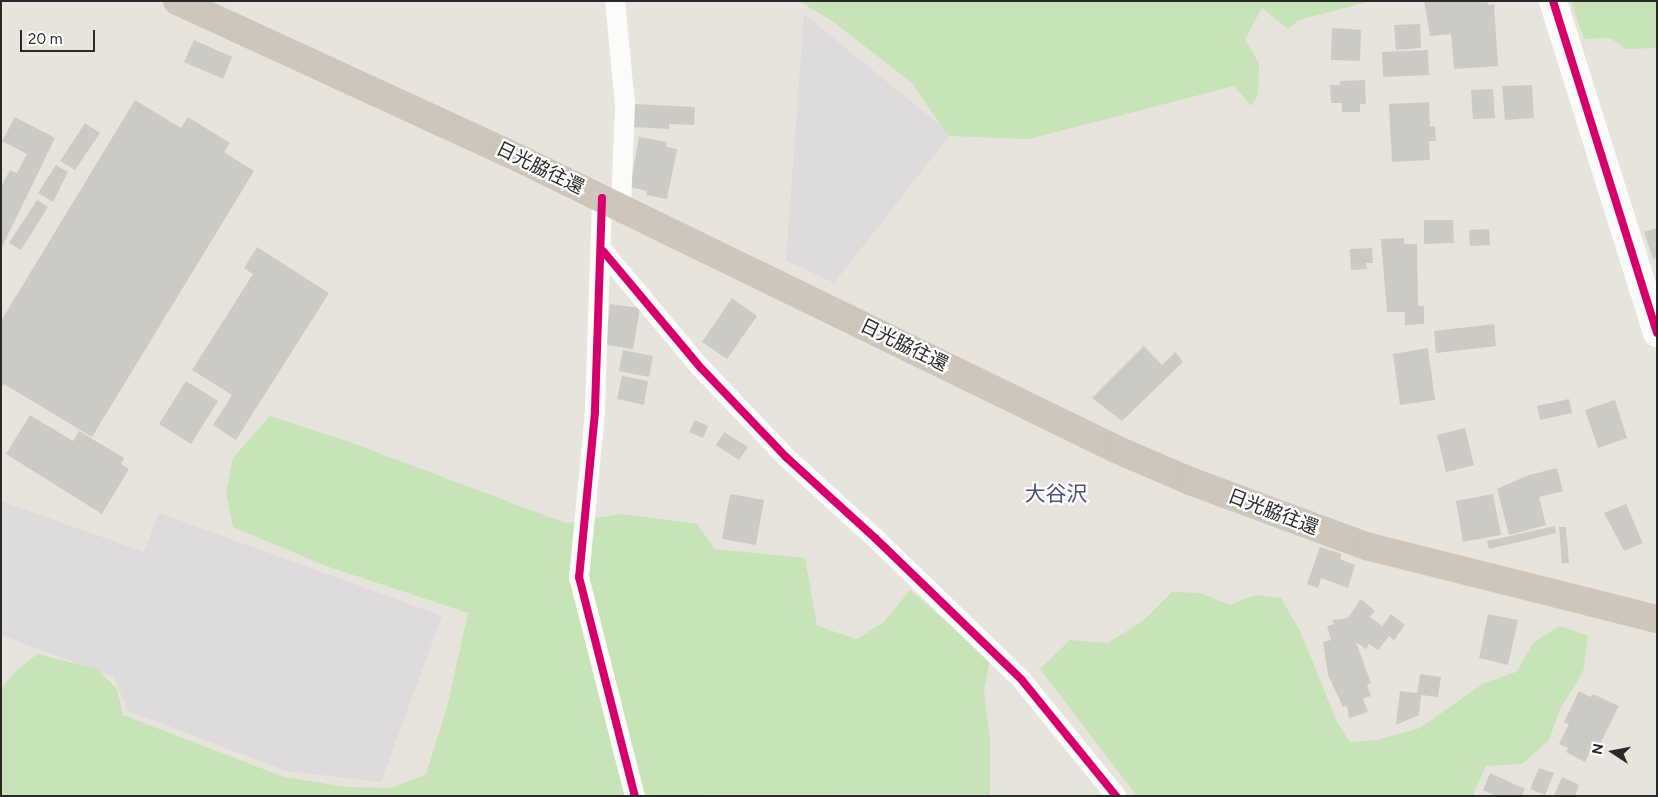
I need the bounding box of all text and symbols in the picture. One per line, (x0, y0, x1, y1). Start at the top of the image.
scale bar (22, 20, 98, 52)
text: 20 m (28, 30, 62, 48)
street label: 日光脇往還 (492, 137, 588, 199)
street label: 日光脇往還 (856, 314, 952, 376)
district label: 大谷沢 (1025, 481, 1087, 507)
street label: 日光脇往還 (1225, 484, 1321, 540)
north arrow (1588, 727, 1638, 777)
text: N (1588, 742, 1607, 756)

